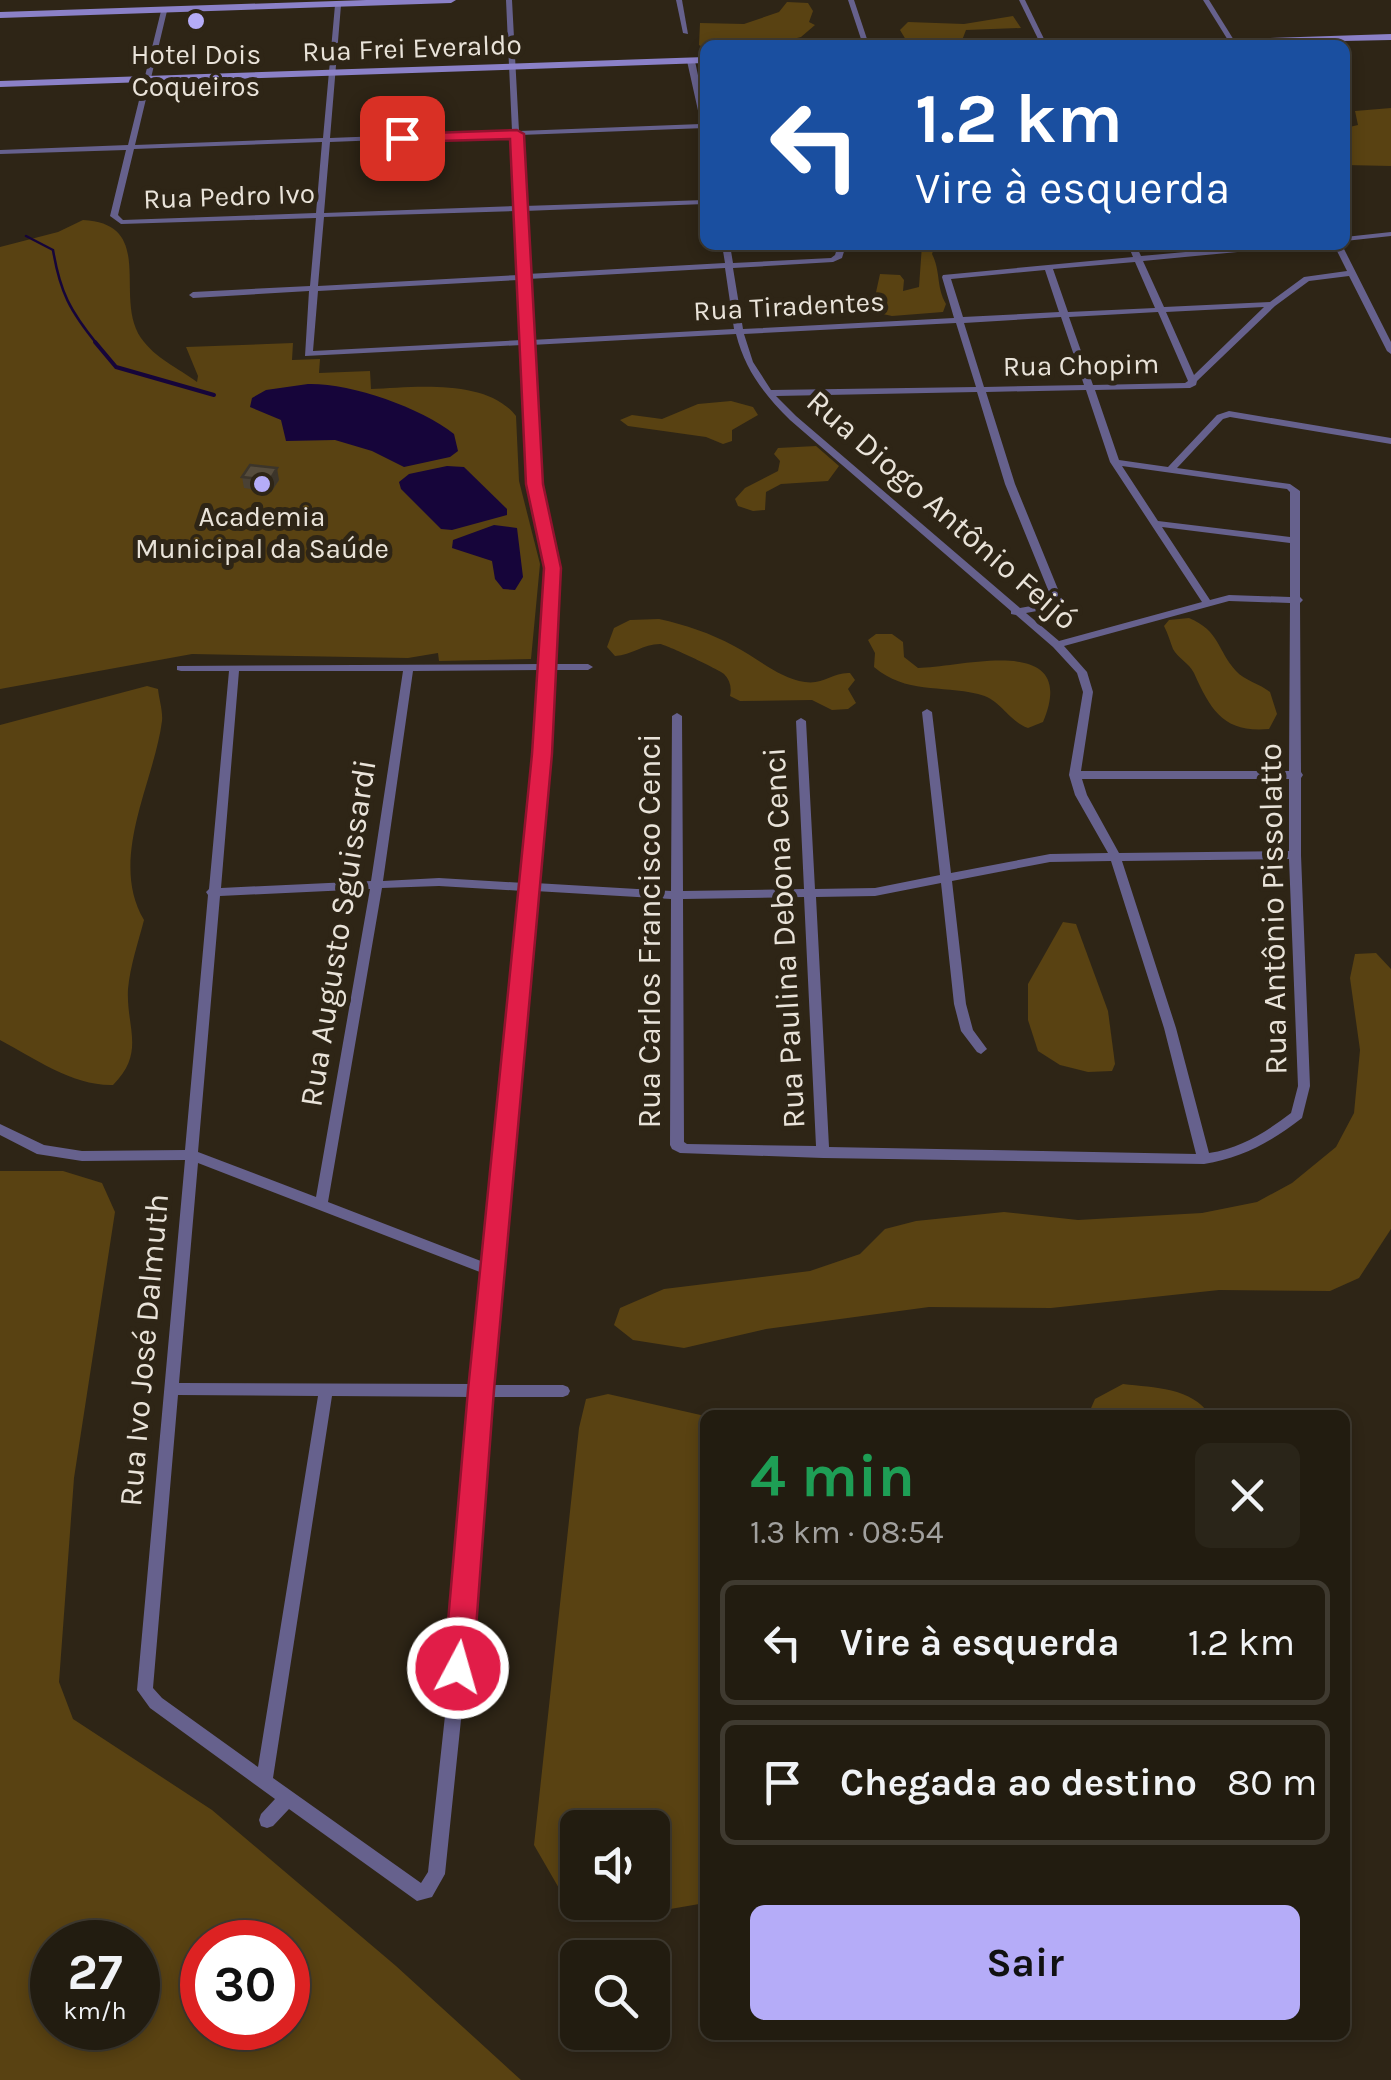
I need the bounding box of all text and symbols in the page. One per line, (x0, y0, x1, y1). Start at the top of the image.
marker: Hotel Dois Coqueiros (185, 10, 207, 32)
street label: Rua Frei Everaldo (302, 28, 522, 68)
place label: Hotel Dois Coqueiros (131, 38, 261, 103)
text: 1.2 km (915, 78, 1123, 160)
icon: left (750, 80, 880, 210)
pin (360, 96, 445, 181)
icon: arrive (375, 111, 430, 166)
text: Vire à esquerda (915, 162, 1230, 214)
street label: Rua Pedro Ivo (143, 177, 315, 215)
street label: Rua Tiradentes (692, 285, 886, 327)
street label: Rua Chopim (1003, 347, 1159, 383)
street label: Rua Diogo Antônio Feijó (799, 383, 1085, 637)
marker: Academia Municipal da Saúde (251, 473, 273, 495)
place label: Academia Municipal da Saúde (135, 500, 389, 565)
street label: Rua Carlos Francisco Cenci (631, 734, 668, 1129)
street label: Rua Antônio Pissolatto (1252, 743, 1294, 1075)
street label: Rua Paulina Debona Cenci (756, 746, 812, 1130)
street label: Rua Augusto Sguissardi (292, 757, 384, 1109)
street label: Rua Ivo José Dalmuth (112, 1192, 176, 1508)
text: 4 min (750, 1441, 915, 1511)
button: close (1195, 1443, 1300, 1548)
text: 1.3 km · 08:54 (750, 1514, 944, 1551)
icon: left (755, 1615, 810, 1670)
position arrow (406, 1616, 510, 1720)
text: Vire à esquerda (840, 1620, 1120, 1665)
text: 1.2 km (1188, 1620, 1295, 1665)
icon: arrive (755, 1755, 810, 1810)
text: Chegada ao destino (840, 1760, 1197, 1805)
text: 80 m (1227, 1760, 1317, 1805)
map controls (560, 1810, 670, 2050)
button: sound (560, 1810, 670, 1920)
button: Sair (750, 1905, 1300, 2020)
speed limit sign: 30 (180, 1920, 310, 2050)
button: search (560, 1940, 670, 2050)
text: 27 (67, 1943, 123, 2002)
text: km/h (63, 1996, 127, 2025)

